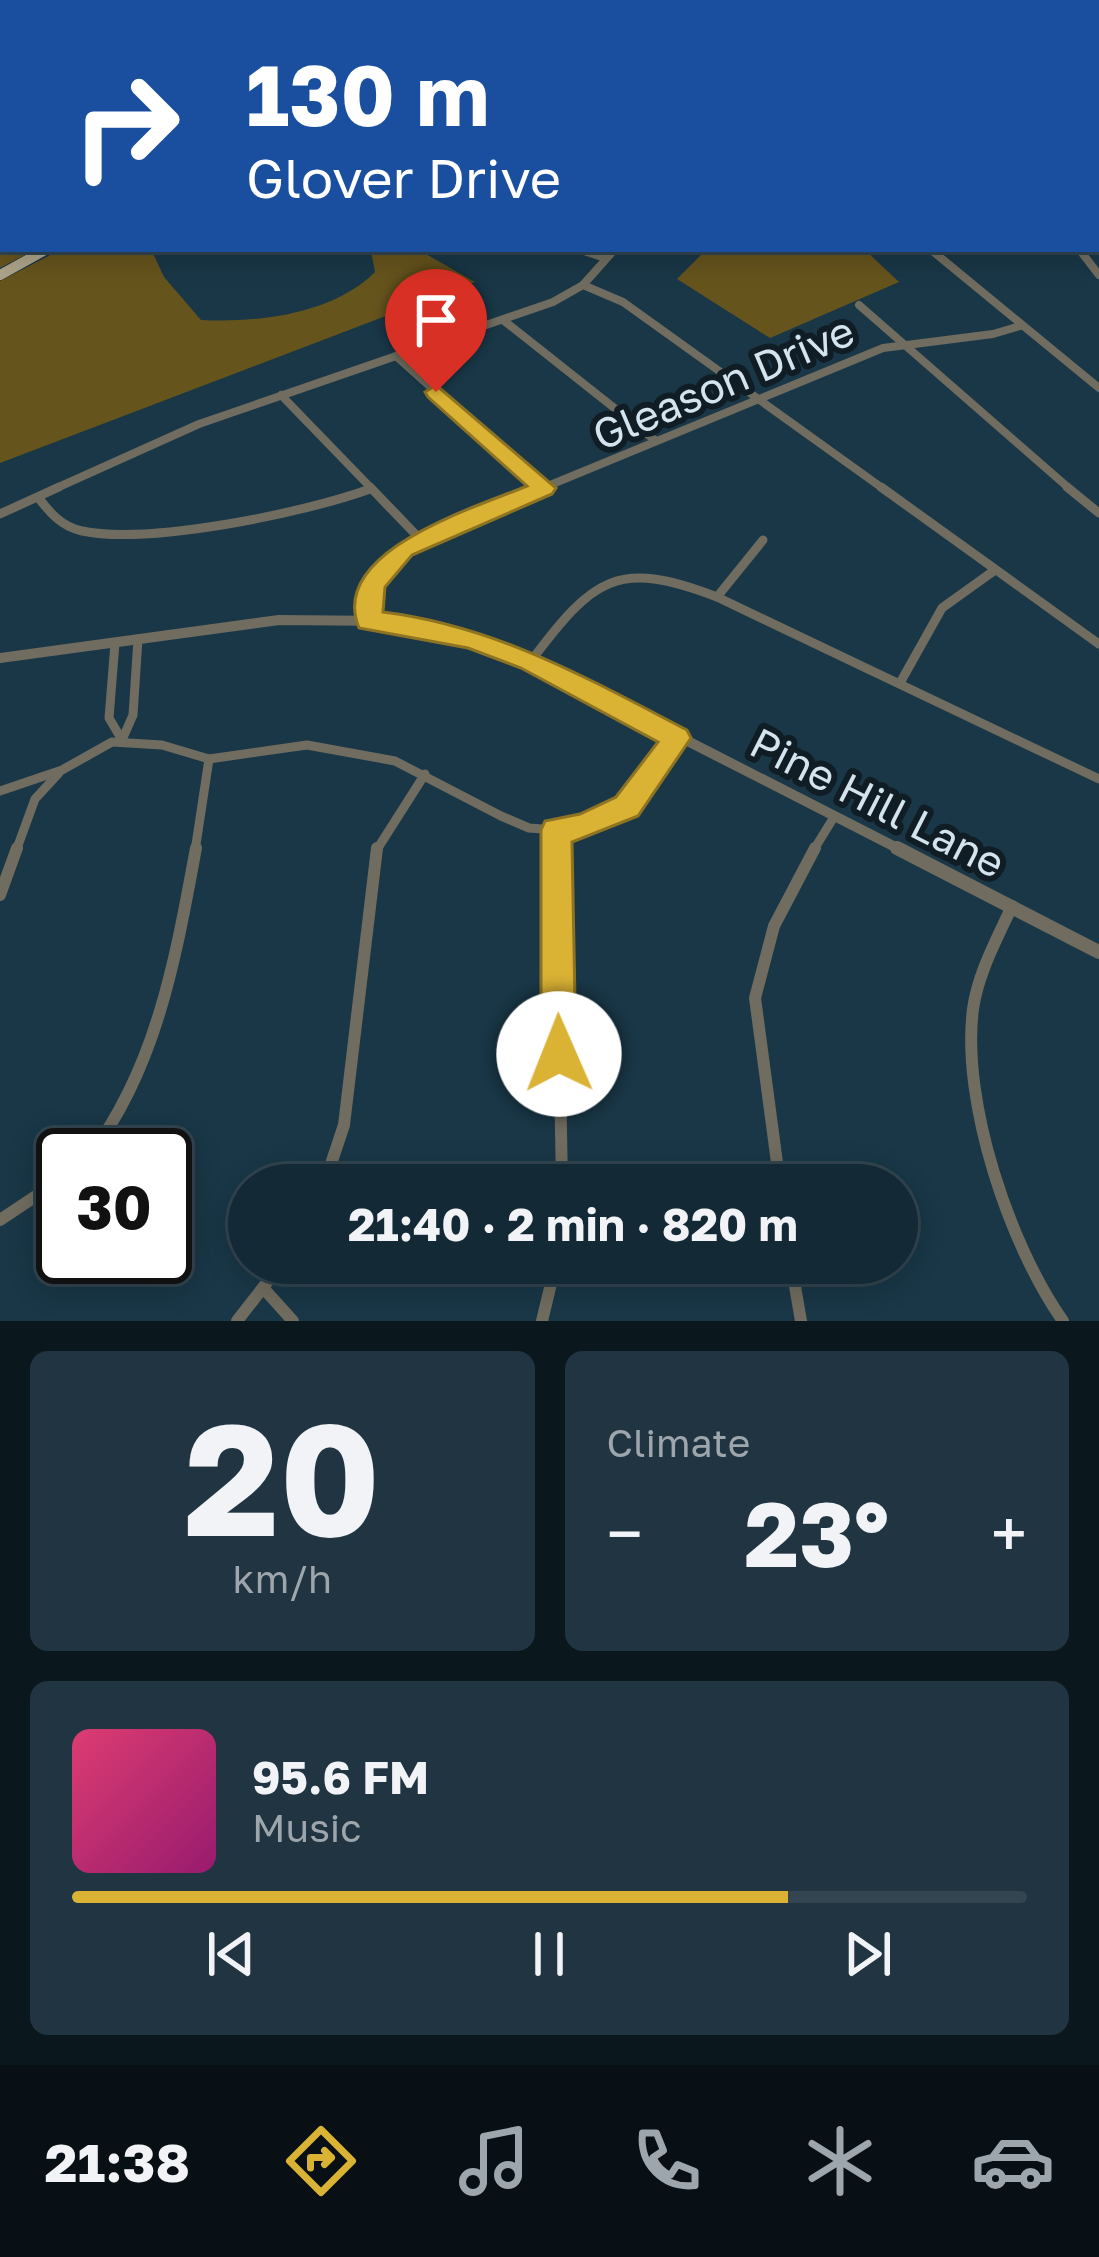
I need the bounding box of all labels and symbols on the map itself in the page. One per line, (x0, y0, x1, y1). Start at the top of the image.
pin (385, 269, 487, 392)
street label: Gleason Drive (585, 305, 861, 459)
street label: Pine Hill Lane (743, 717, 1013, 887)
position arrow (496, 991, 622, 1117)
speed limit sign: 30 (36, 1128, 192, 1284)

